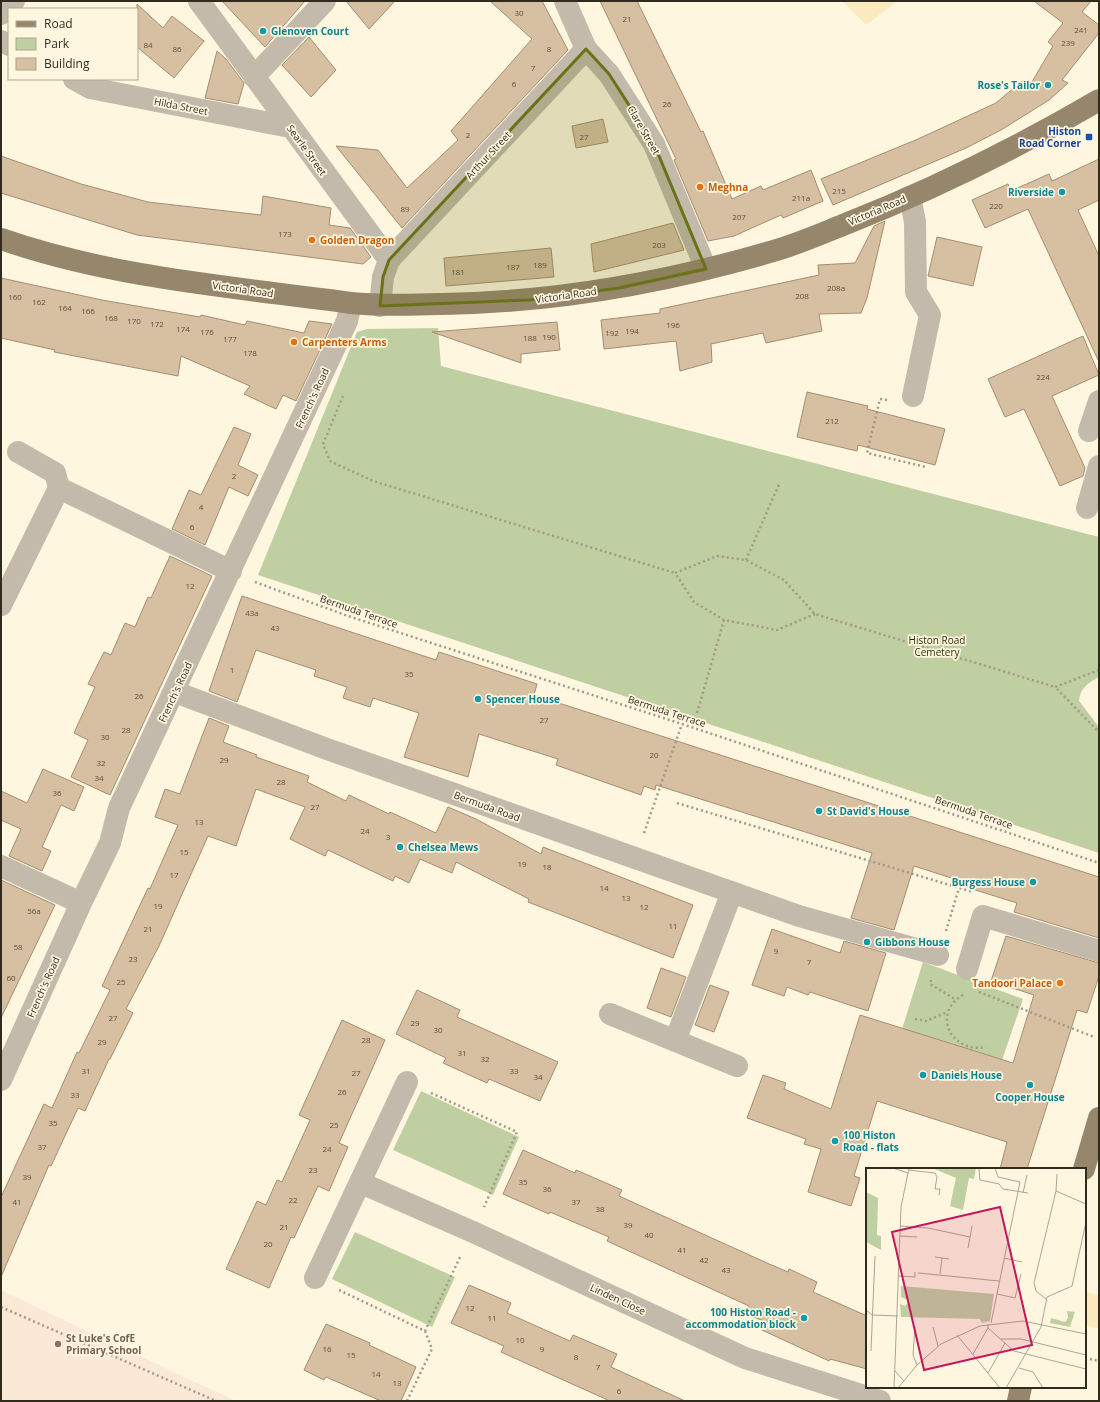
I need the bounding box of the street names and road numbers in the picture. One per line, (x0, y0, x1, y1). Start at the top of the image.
street label: Hilda Street (153, 94, 210, 118)
street label: Clare Street (624, 103, 664, 158)
street label: Searle Street (284, 122, 330, 178)
street label: Arthur Street (462, 128, 514, 182)
street label: Victoria Road (846, 192, 908, 228)
street label: Victoria Road (212, 278, 274, 300)
street label: Victoria Road (535, 284, 597, 306)
street label: French's Road (292, 365, 332, 431)
street label: Bermuda Terrace (318, 591, 400, 631)
street label: French's Road (155, 659, 195, 725)
street label: Bermuda Terrace (626, 692, 708, 730)
street label: Bermuda Road (452, 788, 522, 824)
street label: Bermuda Terrace (933, 792, 1015, 832)
street label: French's Road (23, 954, 63, 1020)
street label: Linden Close (588, 1280, 648, 1318)

